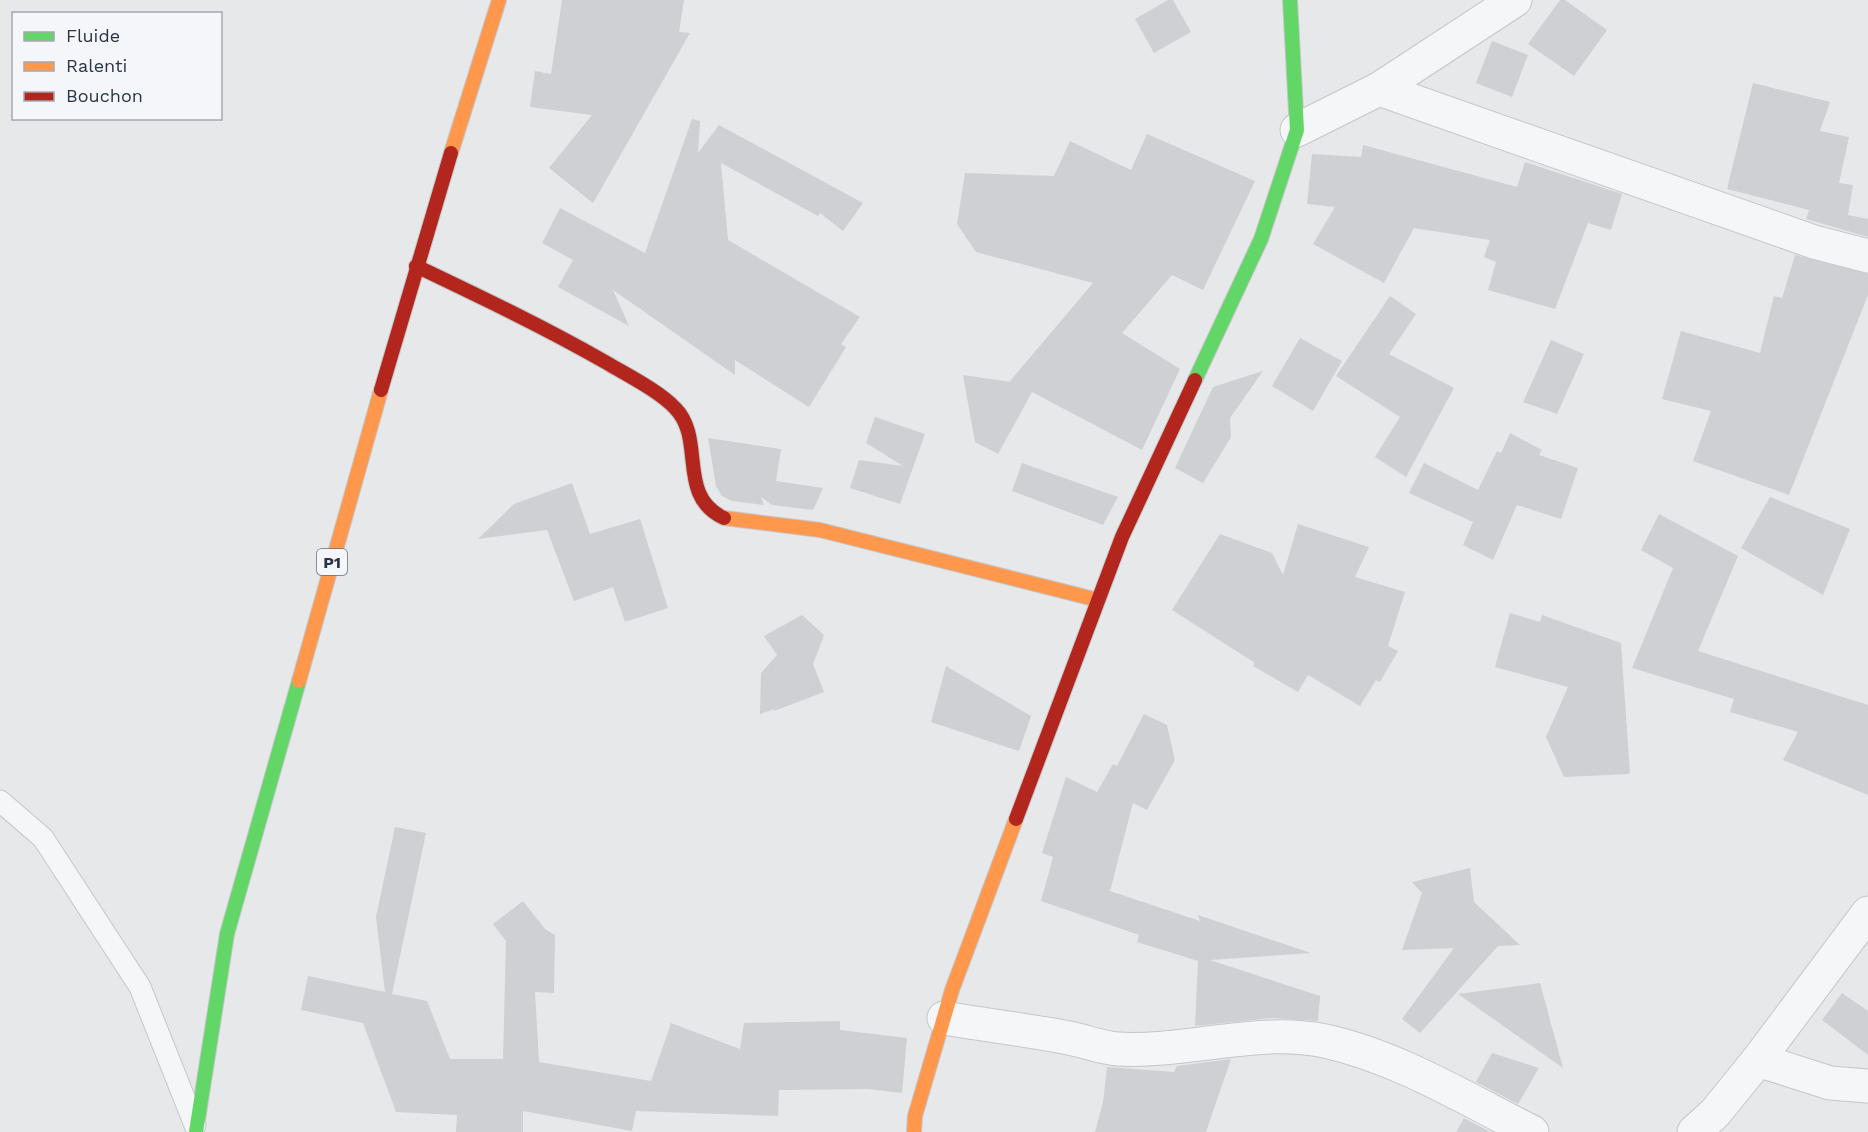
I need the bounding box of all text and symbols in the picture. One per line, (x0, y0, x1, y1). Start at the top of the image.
legend (12, 12, 222, 120)
text: Fluide (66, 25, 120, 46)
text: Ralenti (66, 55, 127, 76)
text: Bouchon (66, 85, 143, 106)
road number: P1 (317, 549, 347, 575)

